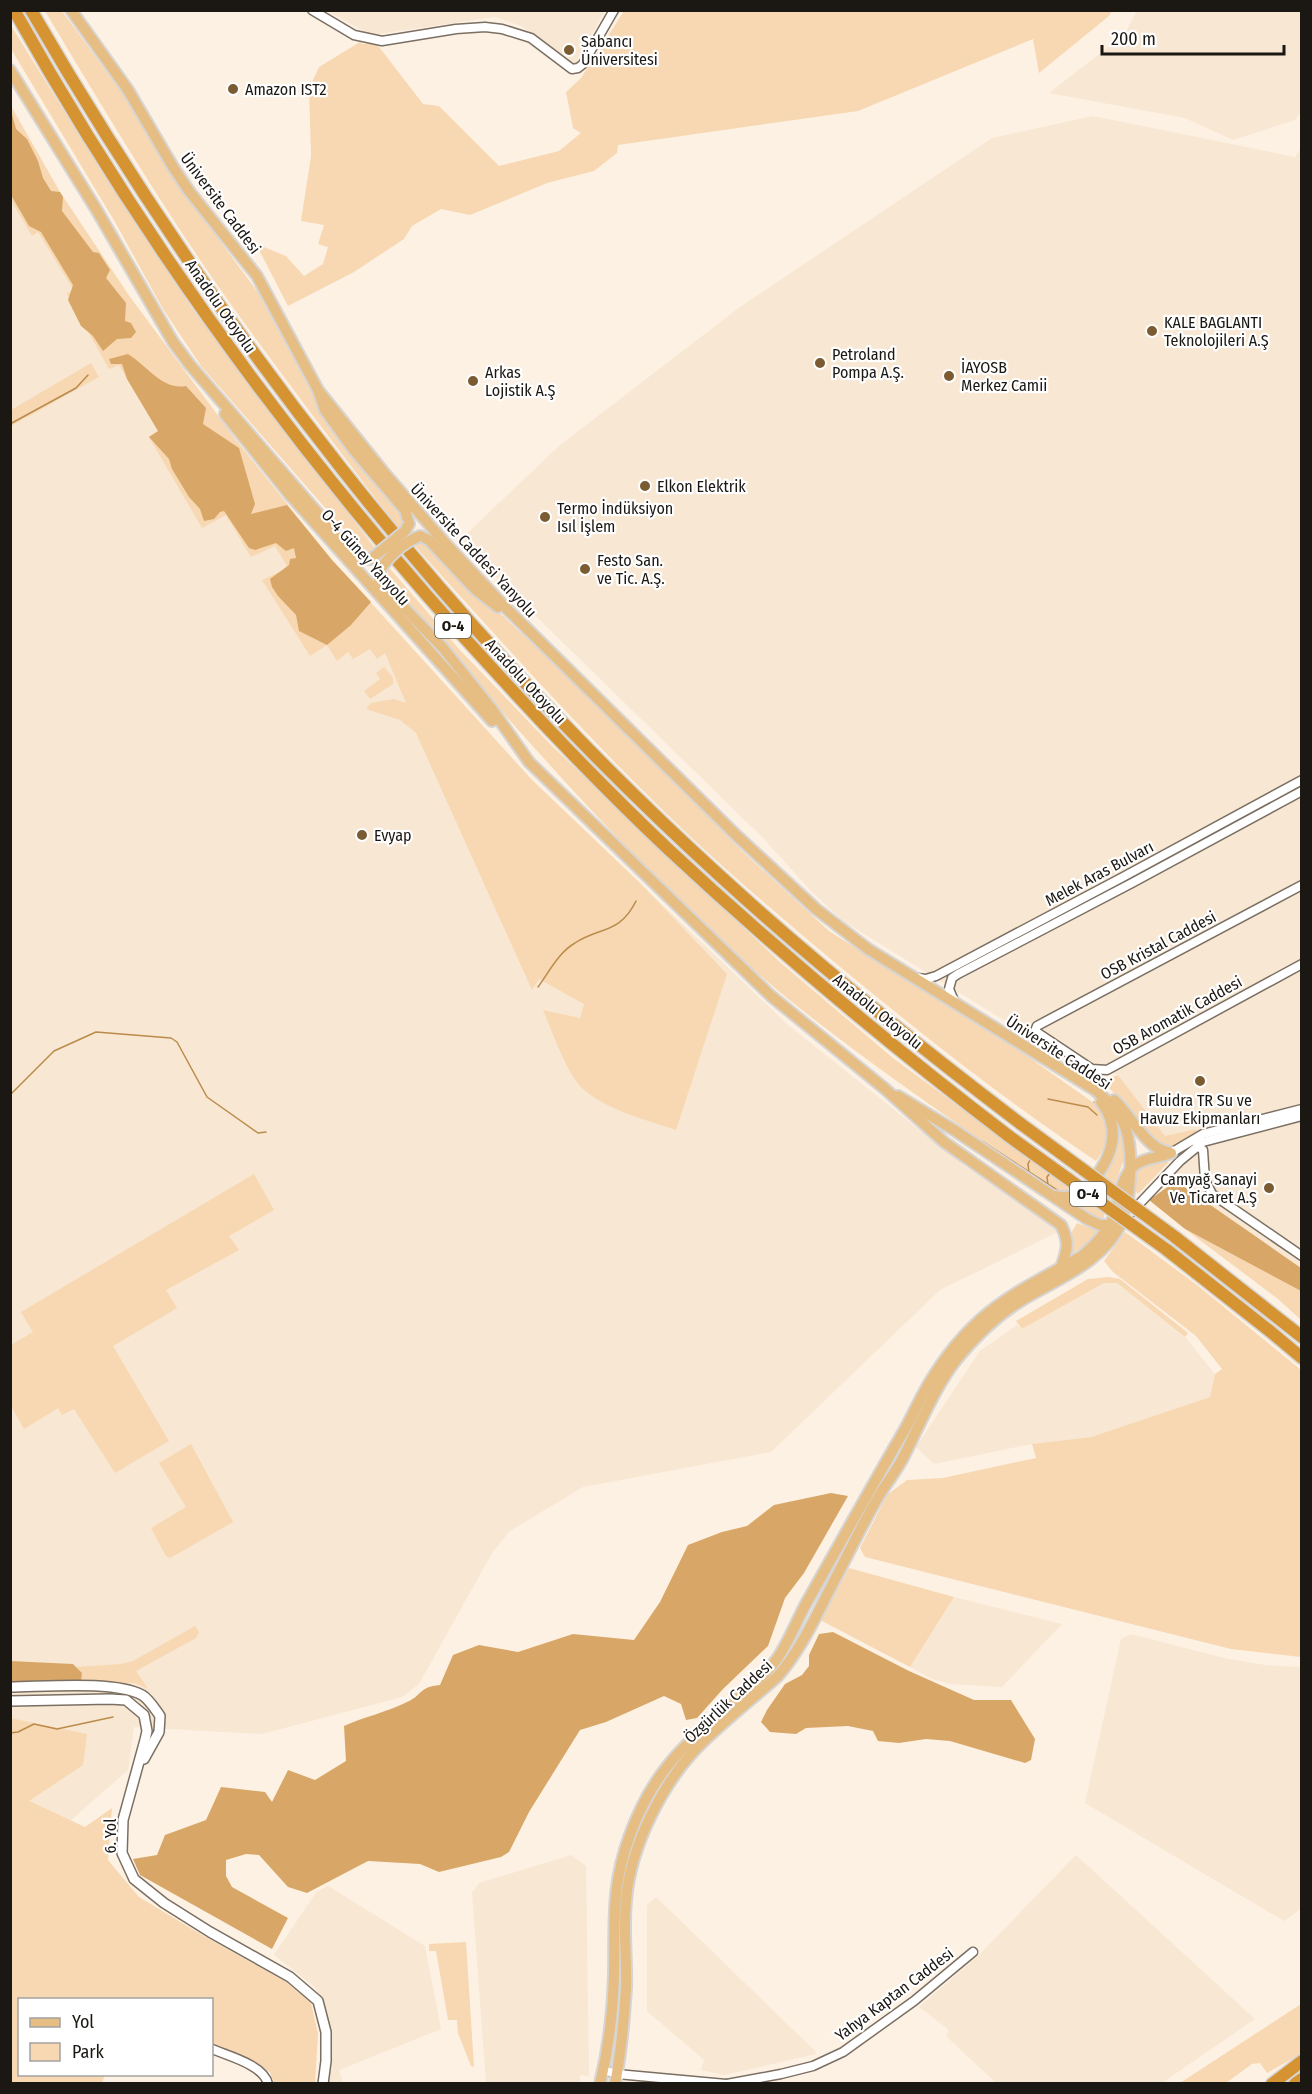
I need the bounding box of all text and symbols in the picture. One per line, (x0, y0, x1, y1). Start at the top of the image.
scale bar (1102, 18, 1284, 56)
text: 200 m (1111, 28, 1156, 50)
place label: Sabancı Üniversitesi (581, 32, 658, 69)
marker: Sabancı Üniversitesi (562, 43, 576, 57)
place label: Amazon IST2 (245, 80, 327, 99)
marker: Amazon IST2 (226, 82, 240, 96)
street label: Üniversite Caddesi (176, 149, 265, 258)
street label: Anadolu Otoyolu (181, 256, 260, 357)
place label: KALE BAGLANTI Teknolojileri A.Ş (1164, 313, 1269, 350)
marker: KALE BAGLANTI Teknolojileri A.Ş (1145, 324, 1159, 338)
place label: Petroland Pompa A.Ş. (832, 345, 904, 382)
marker: Petroland Pompa A.Ş. (813, 356, 827, 370)
place label: İAYOSB Merkez Camii (961, 358, 1047, 395)
place label: Arkas Lojistik A.Ş (485, 363, 555, 400)
marker: İAYOSB Merkez Camii (942, 369, 956, 383)
marker: Arkas Lojistik A.Ş (466, 374, 480, 388)
place label: Elkon Elektrik (657, 477, 746, 496)
street label: Üniversite Caddesi Yanyolu (407, 479, 541, 621)
marker: Elkon Elektrik (638, 479, 652, 493)
place label: Termo İndüksiyon Isıl İşlem (557, 499, 673, 536)
street label: O-4 Güney Yanyolu (317, 505, 414, 609)
marker: Termo İndüksiyon Isıl İşlem (538, 510, 552, 524)
place label: Festo San. ve Tic. A.Ş. (597, 551, 665, 588)
marker: Festo San. ve Tic. A.Ş. (578, 562, 592, 576)
road number: O-4 (435, 614, 471, 638)
street label: Anadolu Otoyolu (481, 635, 570, 728)
place label: Evyap (374, 826, 412, 845)
marker: Evyap (355, 828, 369, 842)
street label: Melek Aras Bulvarı (1042, 837, 1157, 910)
street label: OSB Kristal Caddesi (1097, 907, 1219, 984)
street label: Anadolu Otoyolu (829, 970, 926, 1053)
street label: OSB Aromatik Caddesi (1109, 972, 1245, 1059)
street label: Üniversite Caddesi (1003, 1011, 1115, 1093)
marker: Fluidra TR Su ve Havuz Ekipmanları (1193, 1074, 1207, 1088)
place label: Fluidra TR Su ve Havuz Ekipmanları (1140, 1091, 1260, 1128)
place label: Camyağ Sanayi Ve Ticaret A.Ş (1160, 1170, 1257, 1207)
marker: Camyağ Sanayi Ve Ticaret A.Ş (1262, 1181, 1276, 1195)
road number: O-4 (1070, 1182, 1106, 1206)
street label: Özgürlük Caddesi (681, 1656, 776, 1747)
street label: 6. Yol (101, 1819, 120, 1853)
street label: Yahya Kaptan Caddesi (831, 1944, 957, 2045)
legend (18, 1998, 213, 2076)
text: Yol (72, 2011, 94, 2033)
text: Park (72, 2041, 105, 2063)

